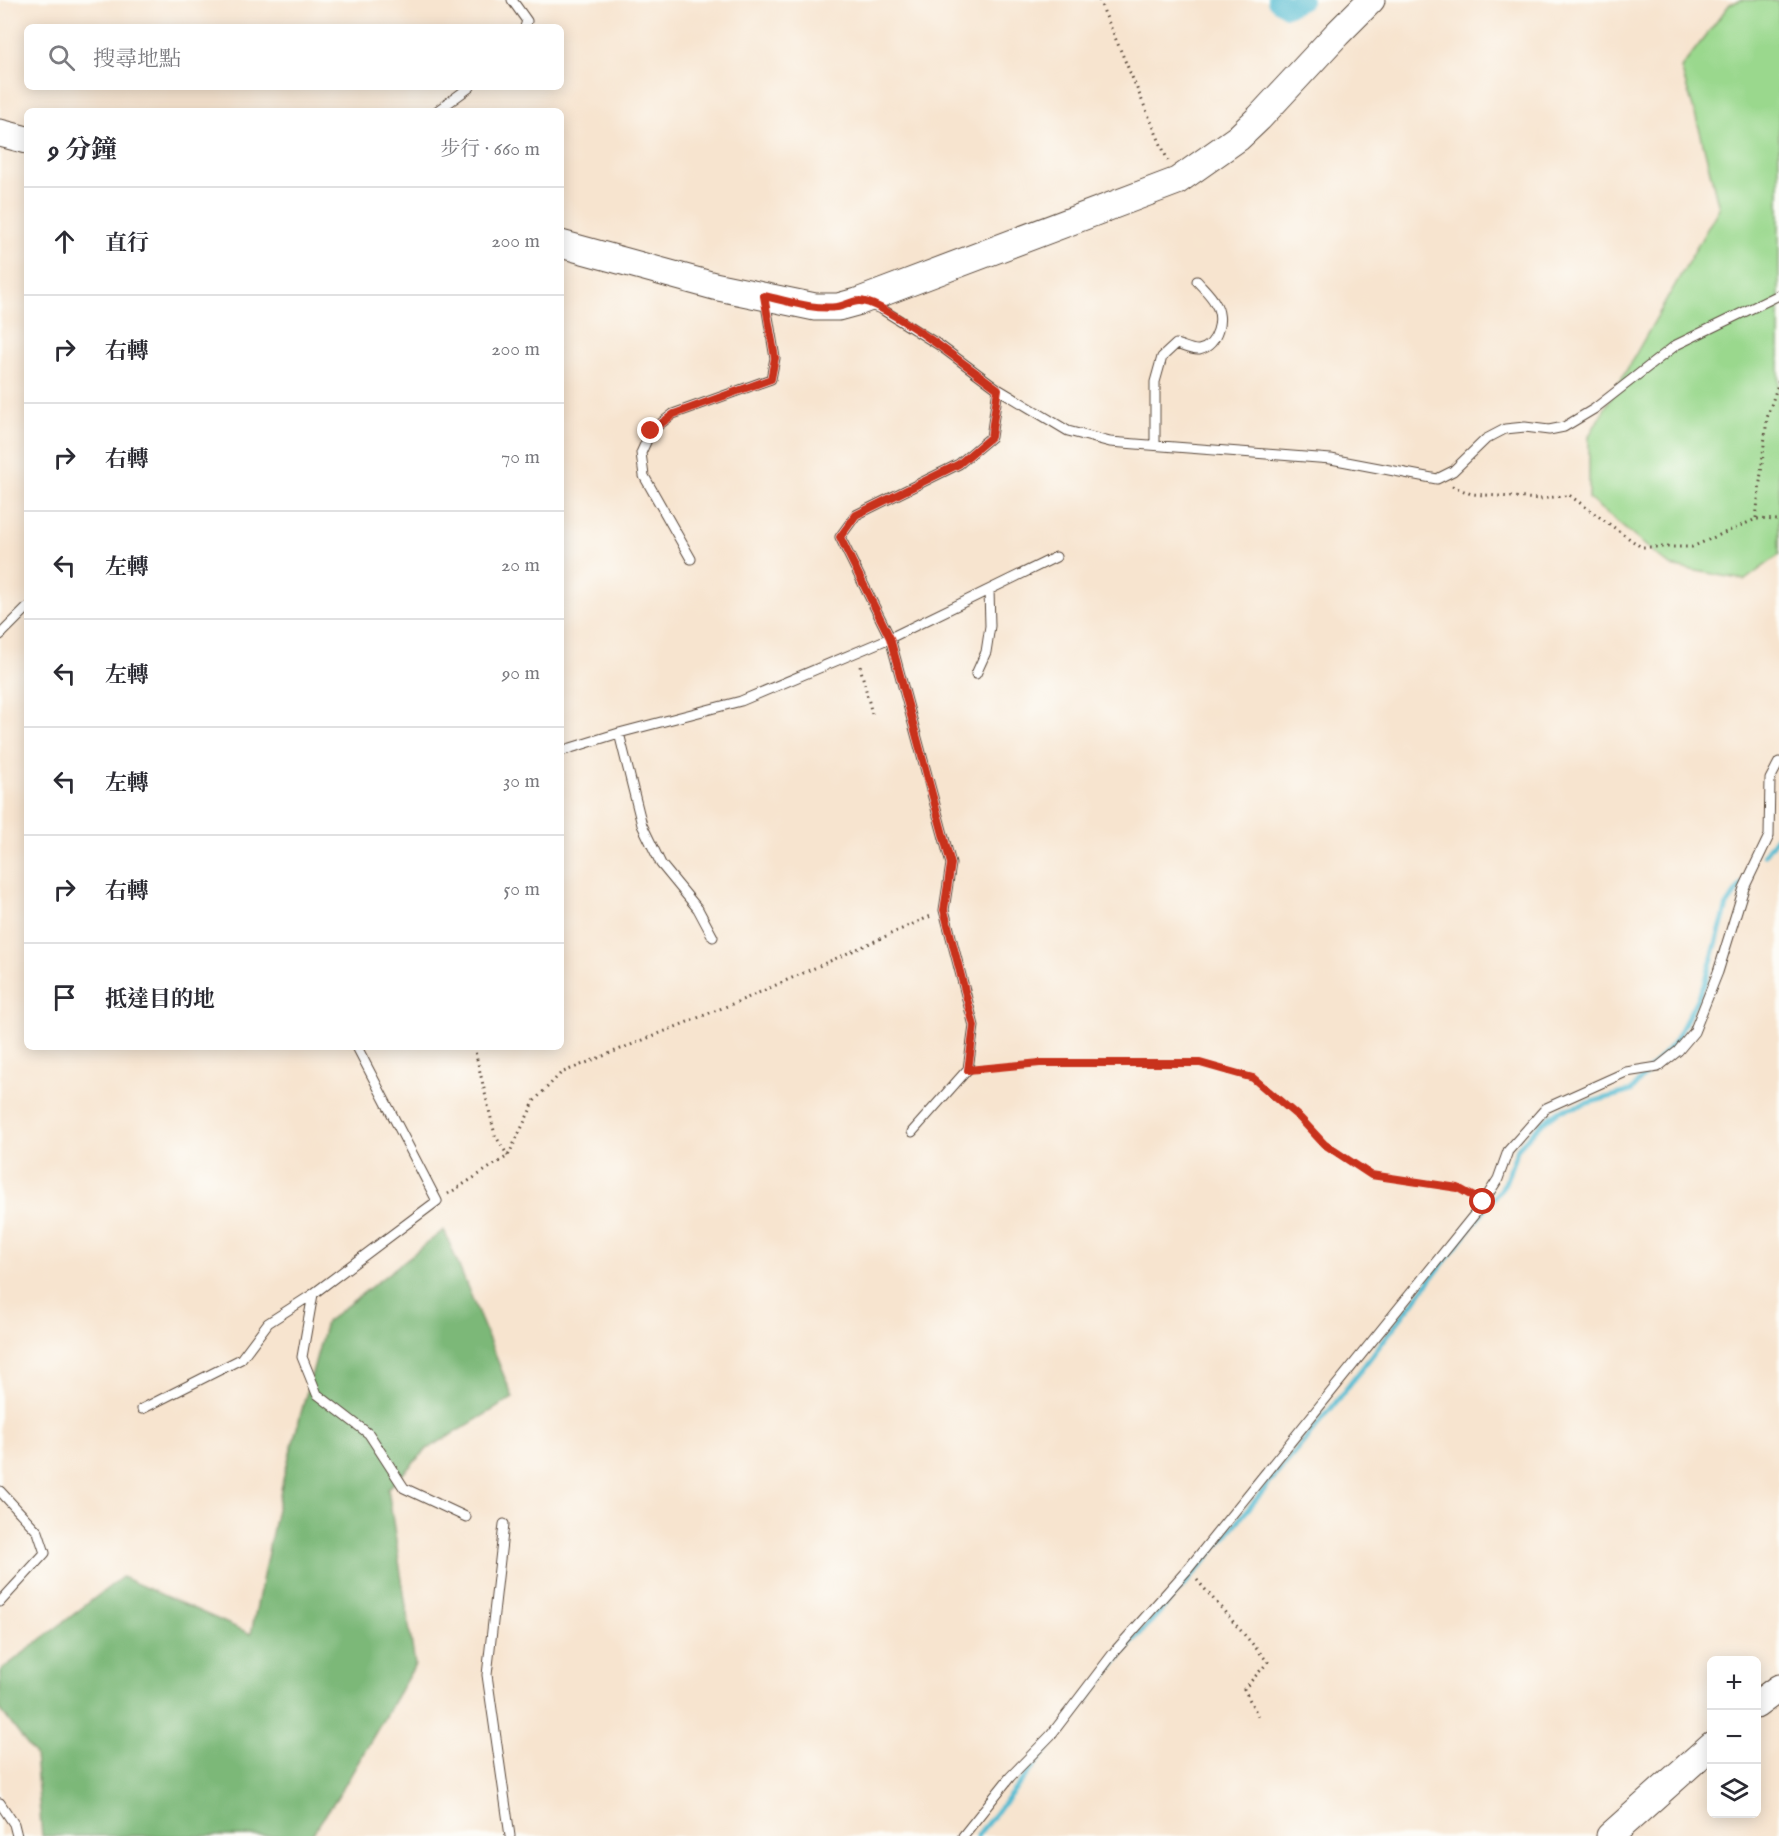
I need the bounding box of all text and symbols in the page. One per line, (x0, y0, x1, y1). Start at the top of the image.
search box (24, 24, 564, 90)
icon: search (45, 41, 78, 74)
text: 搜尋地點 (93, 46, 181, 74)
text: 9 分鐘 (48, 134, 117, 167)
text: 步行 · 660 m (440, 137, 540, 162)
icon: ahead (48, 225, 81, 258)
text: 200 m (491, 229, 540, 254)
text: 直行 (105, 230, 149, 258)
icon: right (48, 333, 81, 366)
text: 200 m (491, 337, 540, 362)
text: 右轉 (105, 338, 149, 366)
route end (637, 417, 663, 443)
icon: right (48, 441, 81, 474)
text: 70 m (501, 445, 540, 470)
text: 右轉 (105, 446, 149, 474)
icon: left (48, 549, 81, 582)
text: 20 m (501, 553, 540, 578)
text: 左轉 (105, 554, 149, 582)
icon: left (48, 657, 81, 690)
text: 90 m (502, 661, 540, 686)
text: 左轉 (105, 662, 149, 690)
icon: left (48, 765, 81, 798)
text: 30 m (503, 769, 540, 794)
text: 左轉 (105, 770, 149, 798)
icon: right (48, 873, 81, 906)
text: 50 m (503, 877, 540, 902)
text: 右轉 (105, 878, 149, 906)
icon: arrive (48, 981, 81, 1014)
text: 抵達目的地 (105, 986, 215, 1014)
route start (1469, 1188, 1495, 1214)
map controls (1707, 1656, 1761, 1818)
button: + (1707, 1656, 1761, 1710)
button: − (1707, 1710, 1761, 1764)
button: layers (1707, 1764, 1761, 1818)

